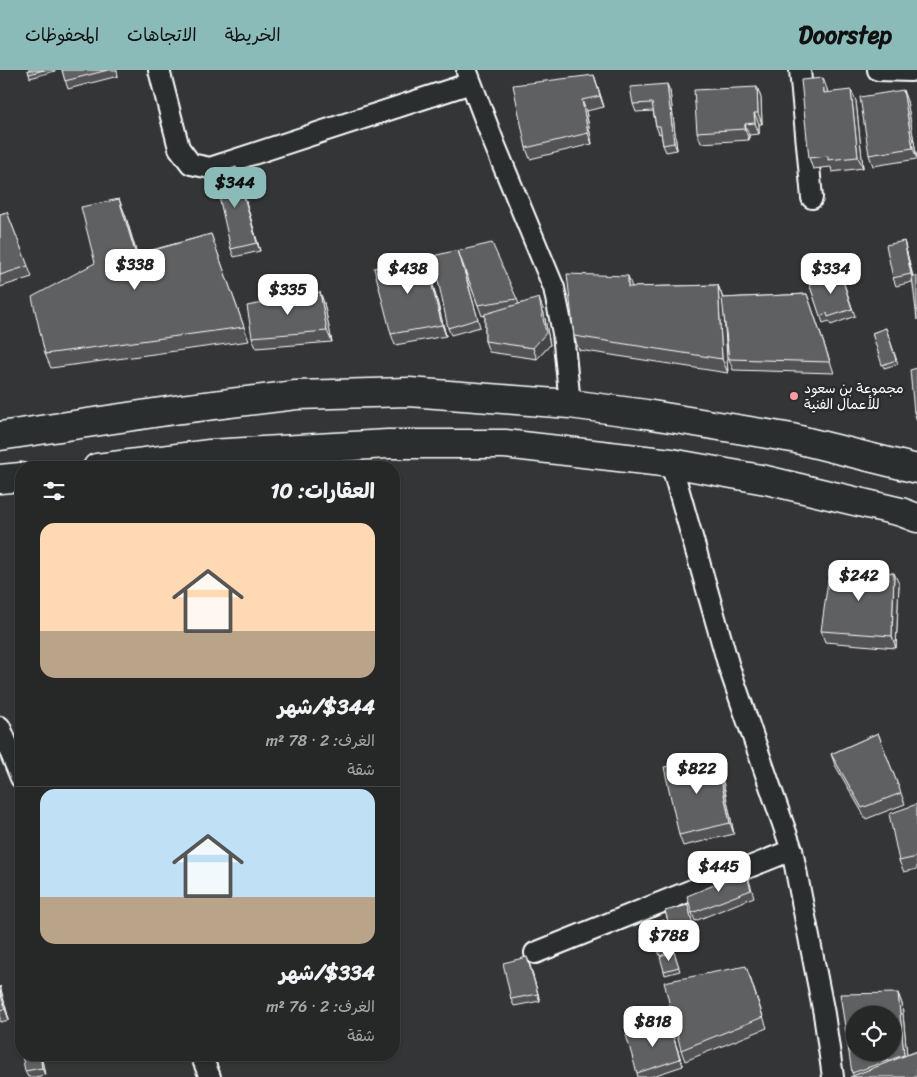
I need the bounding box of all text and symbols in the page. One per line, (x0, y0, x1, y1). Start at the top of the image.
text: Doorstep (798, 14, 892, 56)
text: المحفوظات (25, 19, 99, 51)
text: الاتجاهات (127, 19, 197, 51)
text: الخريطة (225, 19, 281, 51)
pin: $344 (205, 166, 265, 209)
text: $344 (215, 168, 255, 197)
pin: $338 (105, 248, 165, 291)
text: $338 (116, 250, 154, 279)
pin: $438 (378, 252, 438, 295)
pin: $334 (801, 252, 861, 295)
text: $438 (388, 254, 428, 283)
text: $334 (812, 254, 850, 283)
pin: $335 (258, 274, 318, 316)
text: $335 (269, 275, 307, 304)
place label: مجموعة بن سعود للأعمال الفنية (804, 376, 904, 417)
marker: مجموعة بن سعود للأعمال الفنية (788, 390, 800, 402)
text: العقارات: 10 (271, 472, 375, 510)
icon: filters (40, 477, 68, 505)
icon: home (163, 556, 253, 646)
pin: $242 (829, 560, 889, 602)
text: $242 (839, 561, 879, 590)
text: $344/شهر (278, 688, 375, 726)
text: الغرف: 2 · 78 m² (266, 726, 375, 755)
pin: $822 (667, 752, 727, 795)
text: $822 (678, 754, 716, 783)
text: شقة (347, 755, 375, 784)
icon: home (163, 821, 253, 911)
pin: $445 (689, 850, 749, 893)
text: $445 (699, 852, 739, 881)
pin: $788 (639, 920, 699, 962)
text: $788 (649, 921, 689, 950)
text: $334/شهر (279, 954, 375, 992)
text: الغرف: 2 · 76 m² (266, 992, 375, 1021)
pin: $818 (623, 1006, 683, 1048)
map controls (846, 1006, 901, 1061)
button: locate (846, 1006, 901, 1061)
text: $818 (635, 1007, 671, 1036)
text: شقة (347, 1021, 375, 1050)

